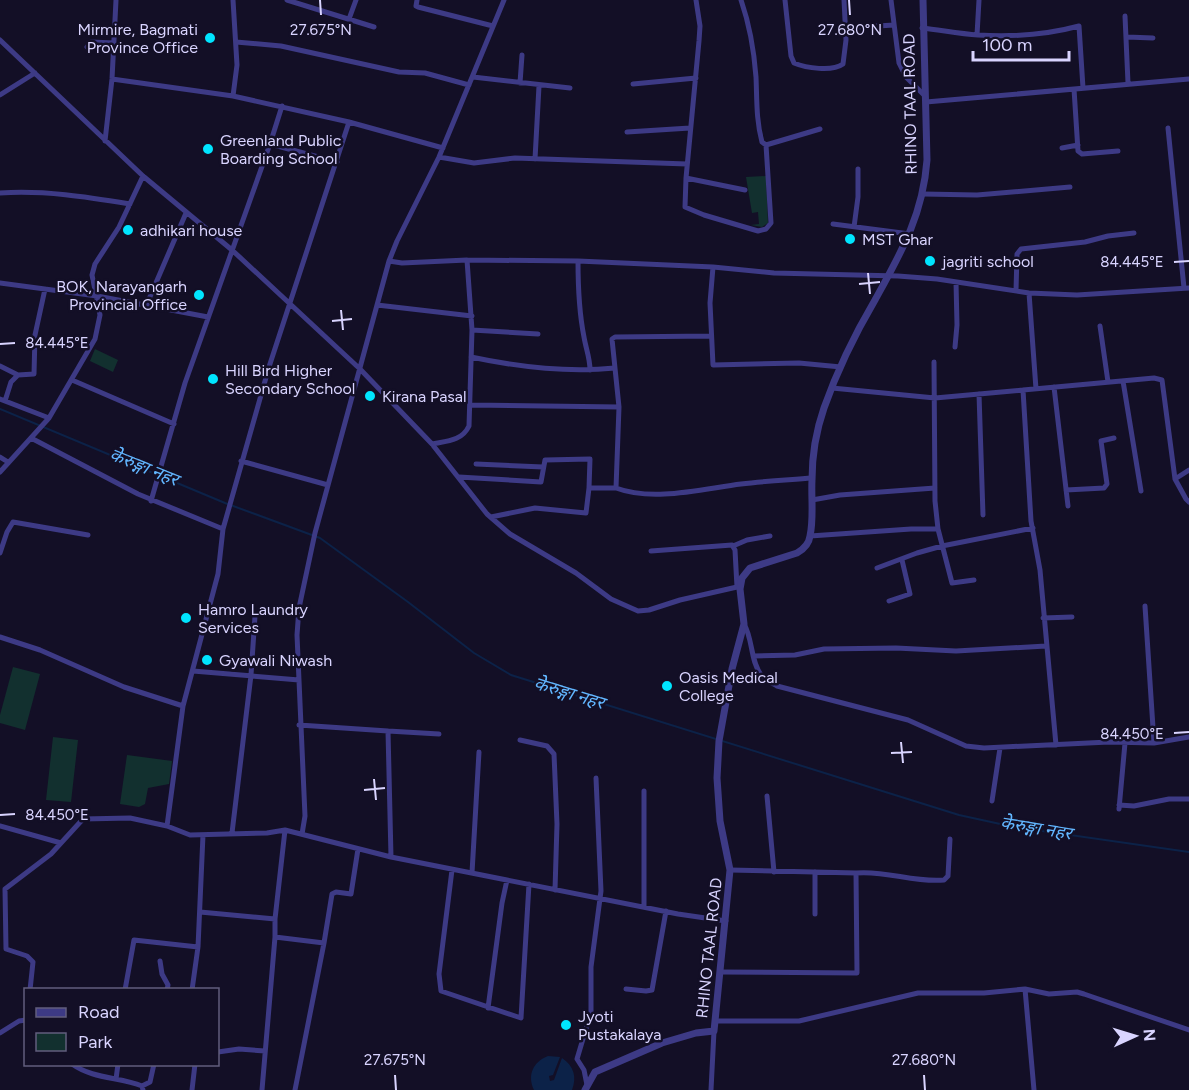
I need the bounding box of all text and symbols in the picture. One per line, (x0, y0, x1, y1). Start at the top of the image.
place label: Mirmire, Bagmati Province Office (77, 20, 198, 57)
text: 27.675°N (290, 21, 352, 39)
text: 27.680°N (818, 21, 882, 39)
scale bar (973, 24, 1069, 62)
marker: Mirmire, Bagmati Province Office (203, 31, 217, 45)
street label: RHINO TAAL ROAD (899, 33, 921, 175)
text: 100 m (982, 34, 1032, 56)
place label: Greenland Public Boarding School (220, 131, 342, 168)
marker: Greenland Public Boarding School (201, 142, 215, 156)
place label: adhikari house (140, 221, 243, 240)
marker: adhikari house (121, 223, 135, 237)
place label: MST Ghar (862, 230, 933, 249)
marker: MST Ghar (843, 232, 857, 246)
place label: jagriti school (941, 252, 1034, 271)
text: 84.445°E (1100, 253, 1164, 271)
marker: jagriti school (923, 254, 937, 268)
place label: BOK, Narayangarh Provincial Office (56, 277, 187, 314)
marker: BOK, Narayangarh Provincial Office (192, 288, 206, 302)
text: 84.445°E (25, 334, 89, 352)
place label: Hill Bird Higher Secondary School (225, 361, 355, 398)
marker: Hill Bird Higher Secondary School (206, 372, 220, 386)
place label: Kirana Pasal (382, 387, 466, 406)
marker: Kirana Pasal (363, 389, 377, 403)
water label: केेरुङ्गा नहर (107, 443, 185, 492)
place label: Hamro Laundry Services (198, 600, 309, 637)
marker: Hamro Laundry Services (179, 611, 193, 625)
place label: Gyawali Niwash (219, 651, 332, 670)
marker: Gyawali Niwash (200, 653, 214, 667)
place label: Oasis Medical College (679, 668, 778, 705)
water label: केेरुङ्गा नहर (531, 672, 610, 715)
marker: Oasis Medical College (660, 679, 674, 693)
text: 84.450°E (1100, 725, 1164, 743)
text: 84.450°E (25, 806, 89, 824)
water label: केेरुङ्गा नहर (999, 812, 1077, 845)
street label: RHINO TAAL ROAD (692, 877, 726, 1019)
legend (24, 988, 219, 1066)
text: Road (78, 1001, 119, 1023)
north arrow (1105, 1006, 1165, 1066)
place label: Jyoti Pustakalaya (578, 1007, 661, 1044)
marker: Jyoti Pustakalaya (559, 1018, 573, 1032)
text: N (1140, 1028, 1159, 1042)
text: Park (78, 1031, 113, 1053)
text: 27.675°N (364, 1051, 426, 1069)
text: 27.680°N (892, 1051, 956, 1069)

